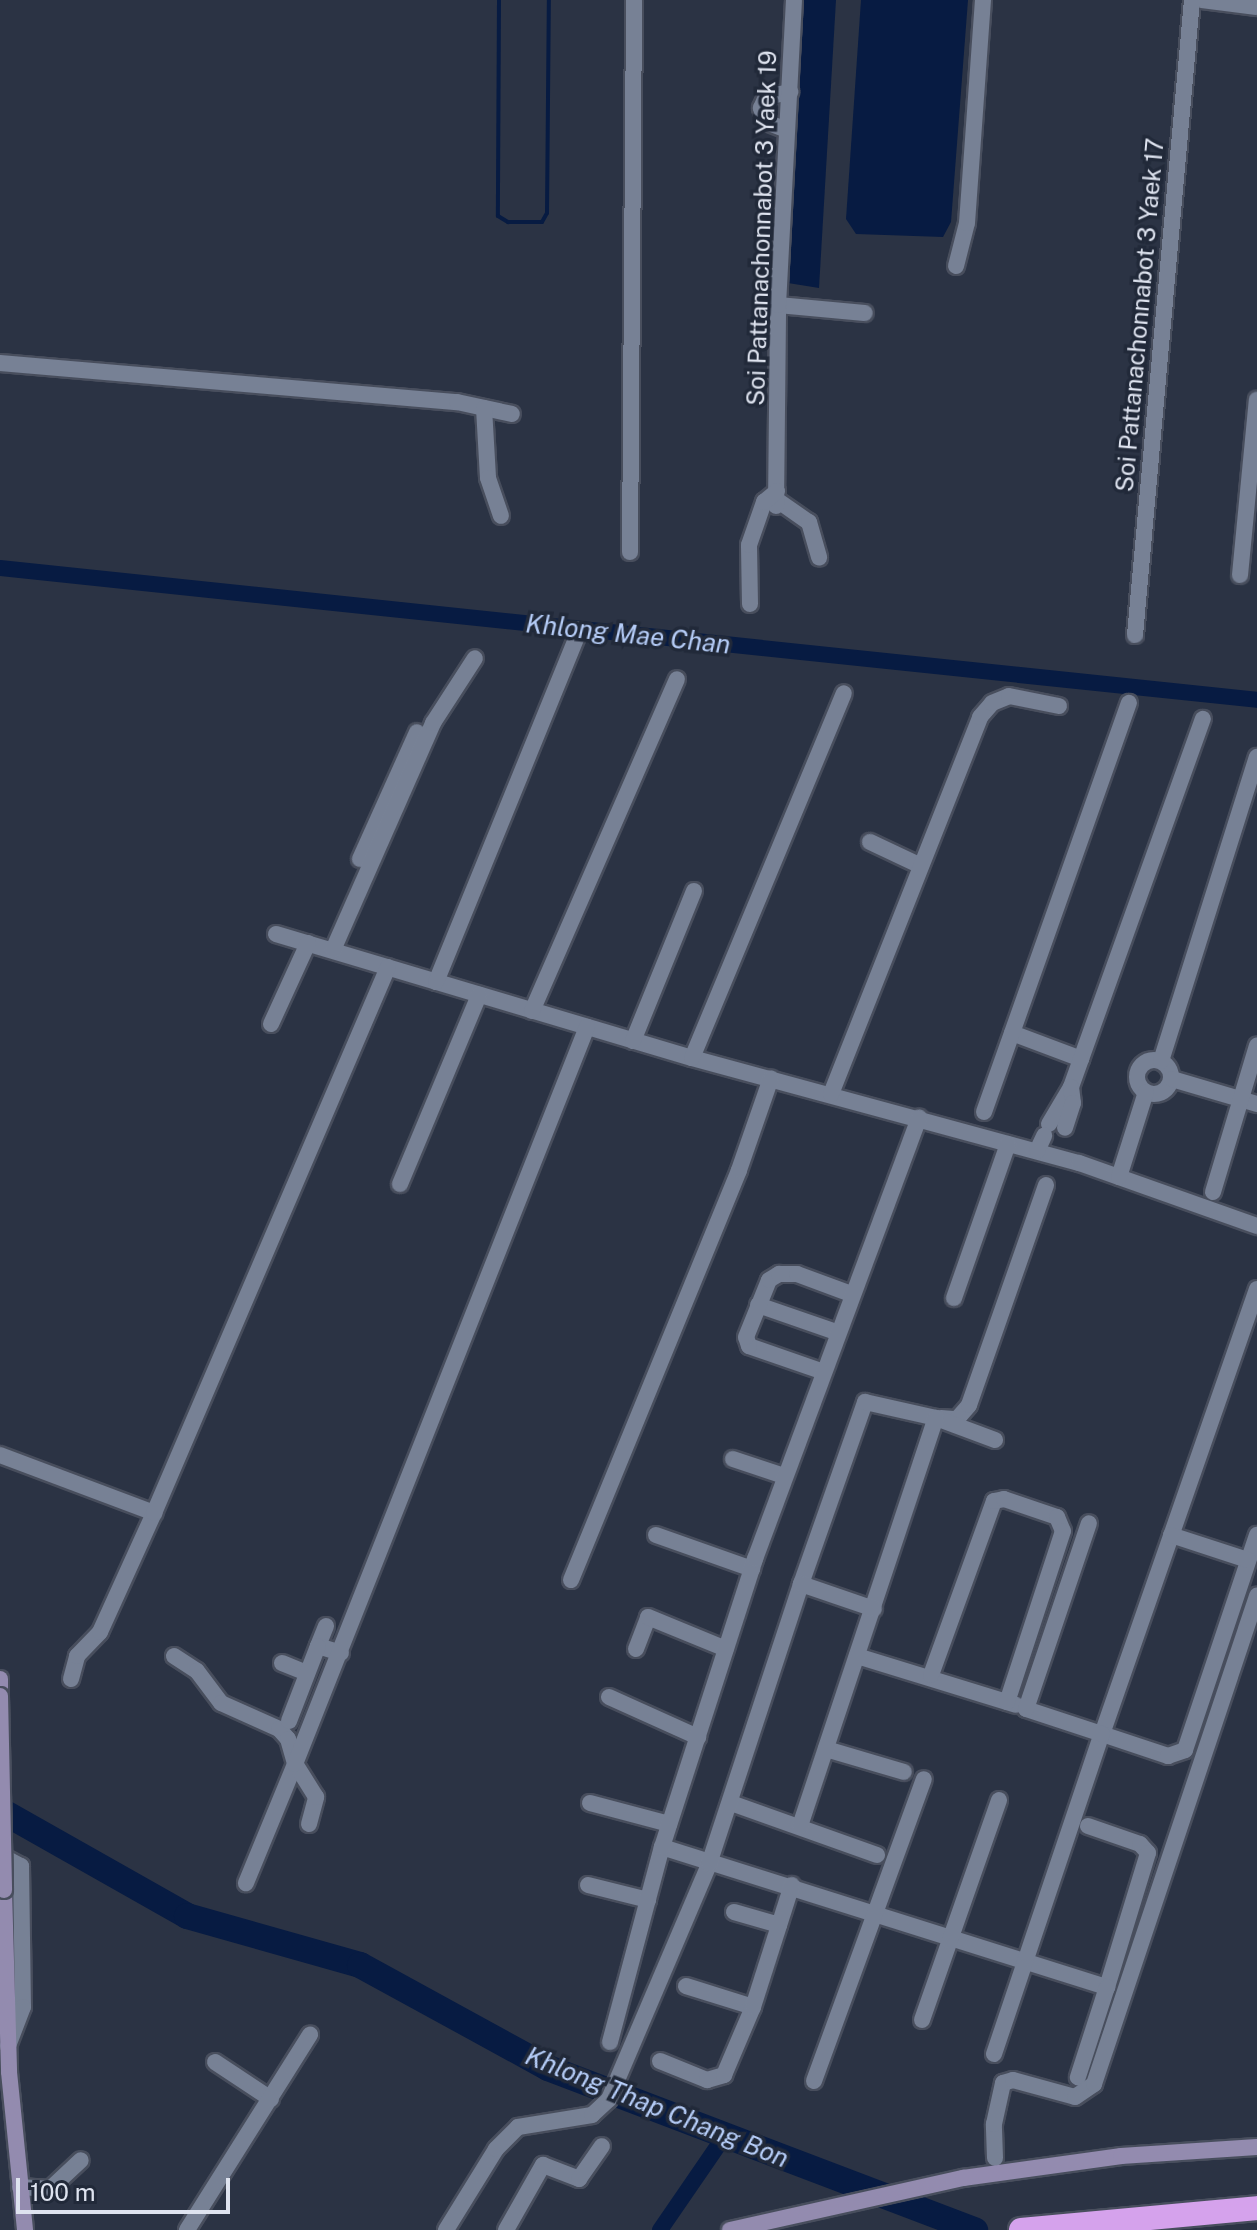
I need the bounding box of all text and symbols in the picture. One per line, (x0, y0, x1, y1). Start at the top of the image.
street label: Soi Pattanachonnabot 3 Yaek 19 (741, 50, 783, 406)
street label: Soi Pattanachonnabot 3 Yaek 17 (1110, 137, 1170, 493)
water label: Khlong Mae Chan (524, 608, 732, 660)
water label: Khlong Thap Chang Bon (521, 2040, 793, 2174)
scale bar (20, 2162, 234, 2212)
text: 100 m (30, 2178, 96, 2206)

